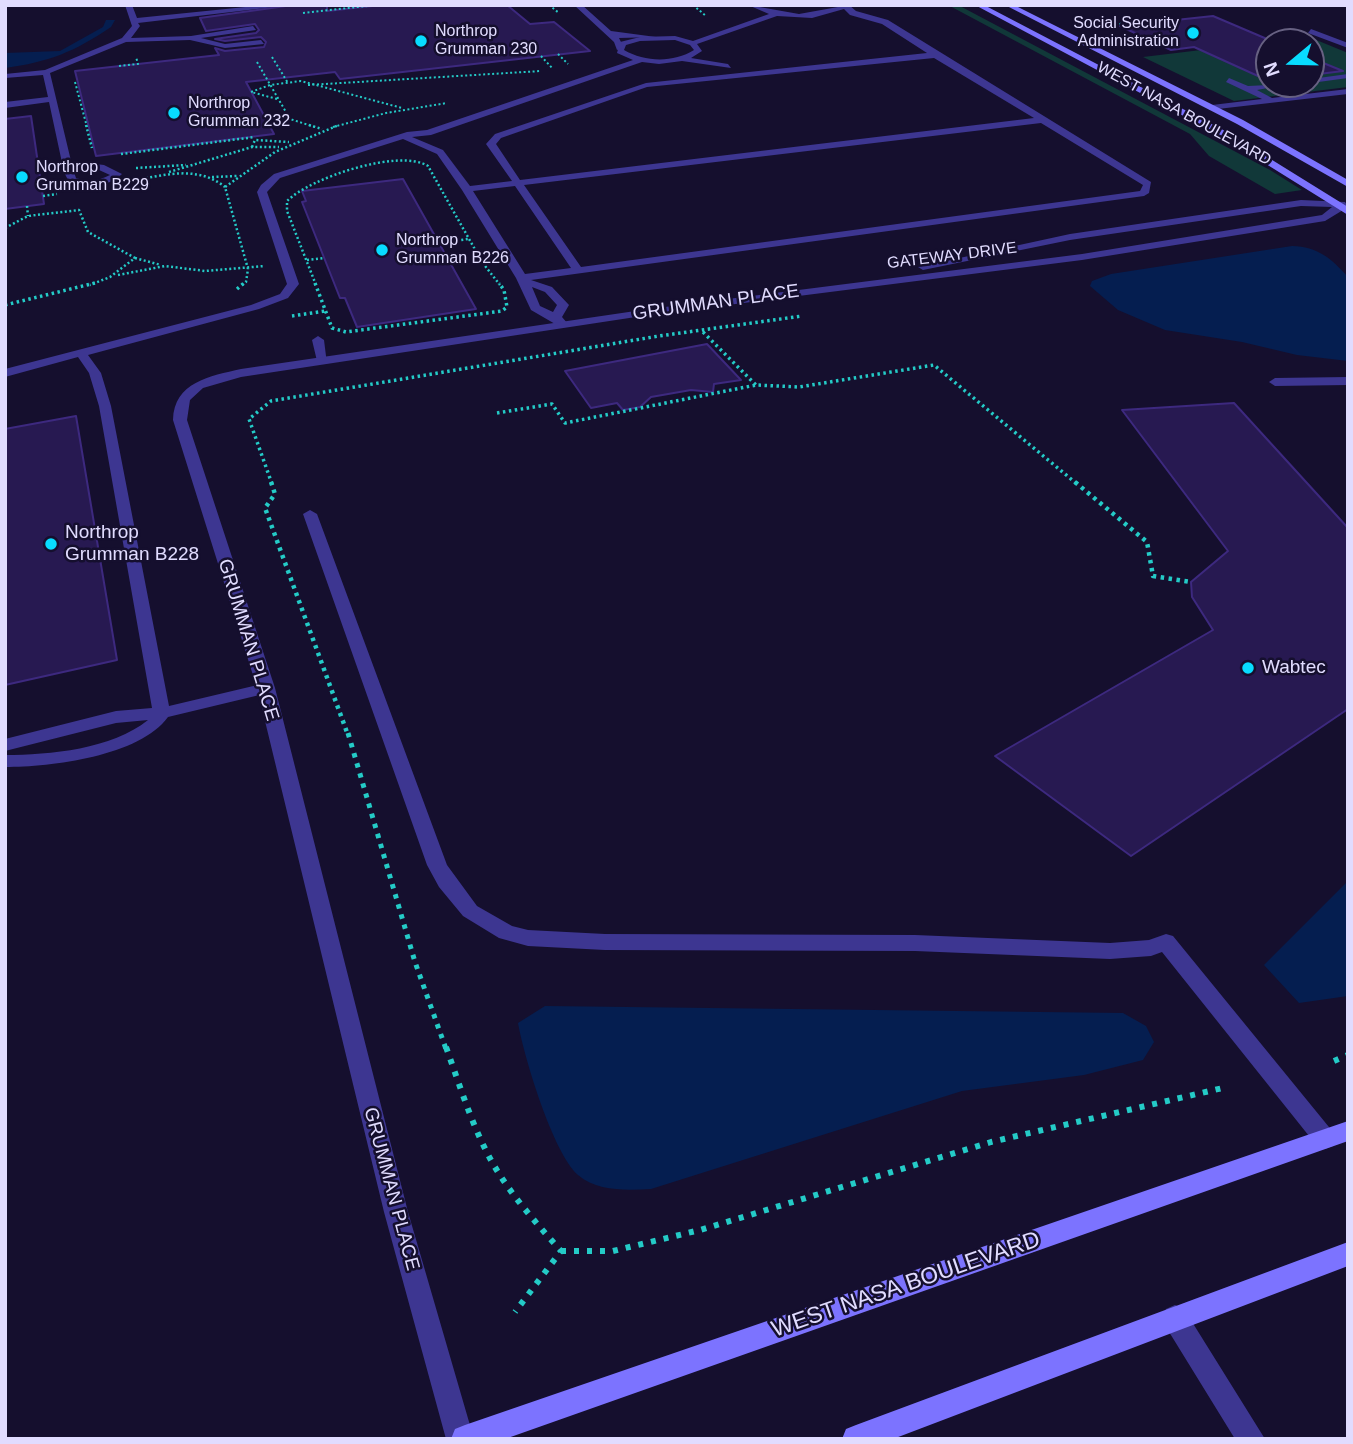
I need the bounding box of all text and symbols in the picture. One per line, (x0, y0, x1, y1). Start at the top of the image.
place label: Social Security Administration (1073, 14, 1179, 52)
place label: Northrop Grumman 230 (435, 22, 537, 60)
marker: Social Security Administration (1185, 25, 1201, 41)
north arrow (1255, 28, 1325, 98)
marker: Northrop Grumman 230 (413, 33, 429, 49)
street label: WEST NASA BOULEVARD (1094, 58, 1274, 170)
place label: Northrop Grumman 232 (188, 94, 290, 132)
marker: Northrop Grumman 232 (166, 105, 182, 121)
place label: Northrop Grumman B229 (36, 158, 149, 196)
marker: Northrop Grumman B229 (14, 169, 30, 185)
place label: Northrop Grumman B226 (396, 231, 509, 269)
street label: GATEWAY DRIVE (886, 239, 1018, 273)
marker: Northrop Grumman B226 (374, 242, 390, 258)
street label: GRUMMAN PLACE (631, 280, 801, 326)
place label: Northrop Grumman B228 (65, 522, 199, 566)
marker: Northrop Grumman B228 (43, 536, 59, 552)
street label: GRUMMAN PLACE (213, 556, 283, 724)
place label: Wabtec (1262, 657, 1326, 679)
marker: Wabtec (1240, 660, 1256, 676)
street label: GRUMMAN PLACE (358, 1105, 424, 1273)
street label: WEST NASA BOULEVARD (768, 1226, 1044, 1344)

